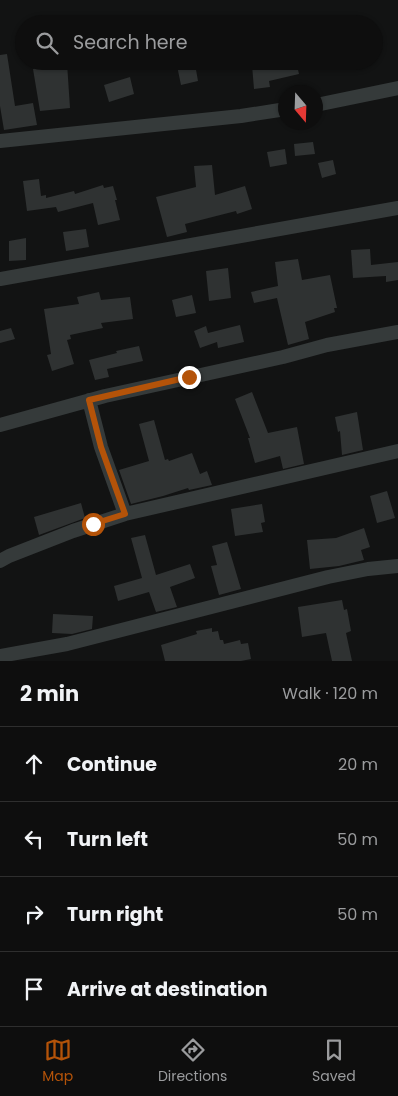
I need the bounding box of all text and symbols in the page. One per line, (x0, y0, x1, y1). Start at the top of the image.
search box (15, 15, 383, 70)
icon: search (33, 29, 61, 57)
text: Search here (73, 29, 187, 56)
north arrow (278, 85, 323, 130)
route end (178, 366, 201, 389)
route start (82, 513, 105, 536)
text: 2 min (20, 679, 79, 708)
text: Walk · 120 m (282, 682, 378, 705)
icon: ahead (20, 750, 48, 778)
text: Continue (67, 751, 157, 778)
text: 20 m (338, 753, 378, 776)
icon: left (20, 825, 48, 853)
text: Turn left (67, 826, 148, 853)
text: 50 m (337, 828, 378, 851)
icon: right (20, 900, 48, 928)
text: Turn right (67, 901, 163, 928)
text: 50 m (337, 903, 378, 926)
icon: arrive (20, 975, 48, 1003)
text: Arrive at destination (67, 976, 268, 1003)
tab: Map (42, 1036, 73, 1087)
tab: Directions (158, 1036, 227, 1087)
tab: Saved (312, 1036, 356, 1087)

